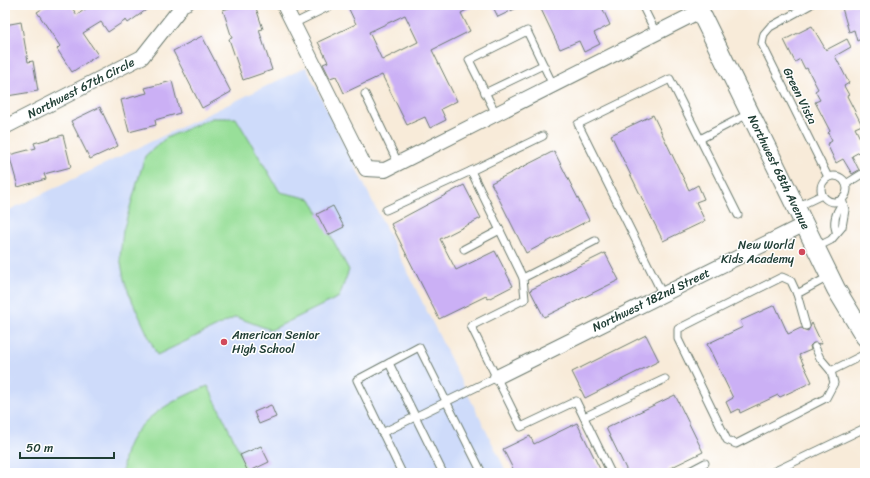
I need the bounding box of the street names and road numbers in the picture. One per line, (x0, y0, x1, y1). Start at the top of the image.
street label: Northwest 67th Circle (23, 51, 139, 125)
street label: Green Vista (777, 64, 823, 128)
street label: Northwest 68th Avenue (742, 111, 817, 234)
street label: Northwest 182nd Street (588, 262, 714, 338)

